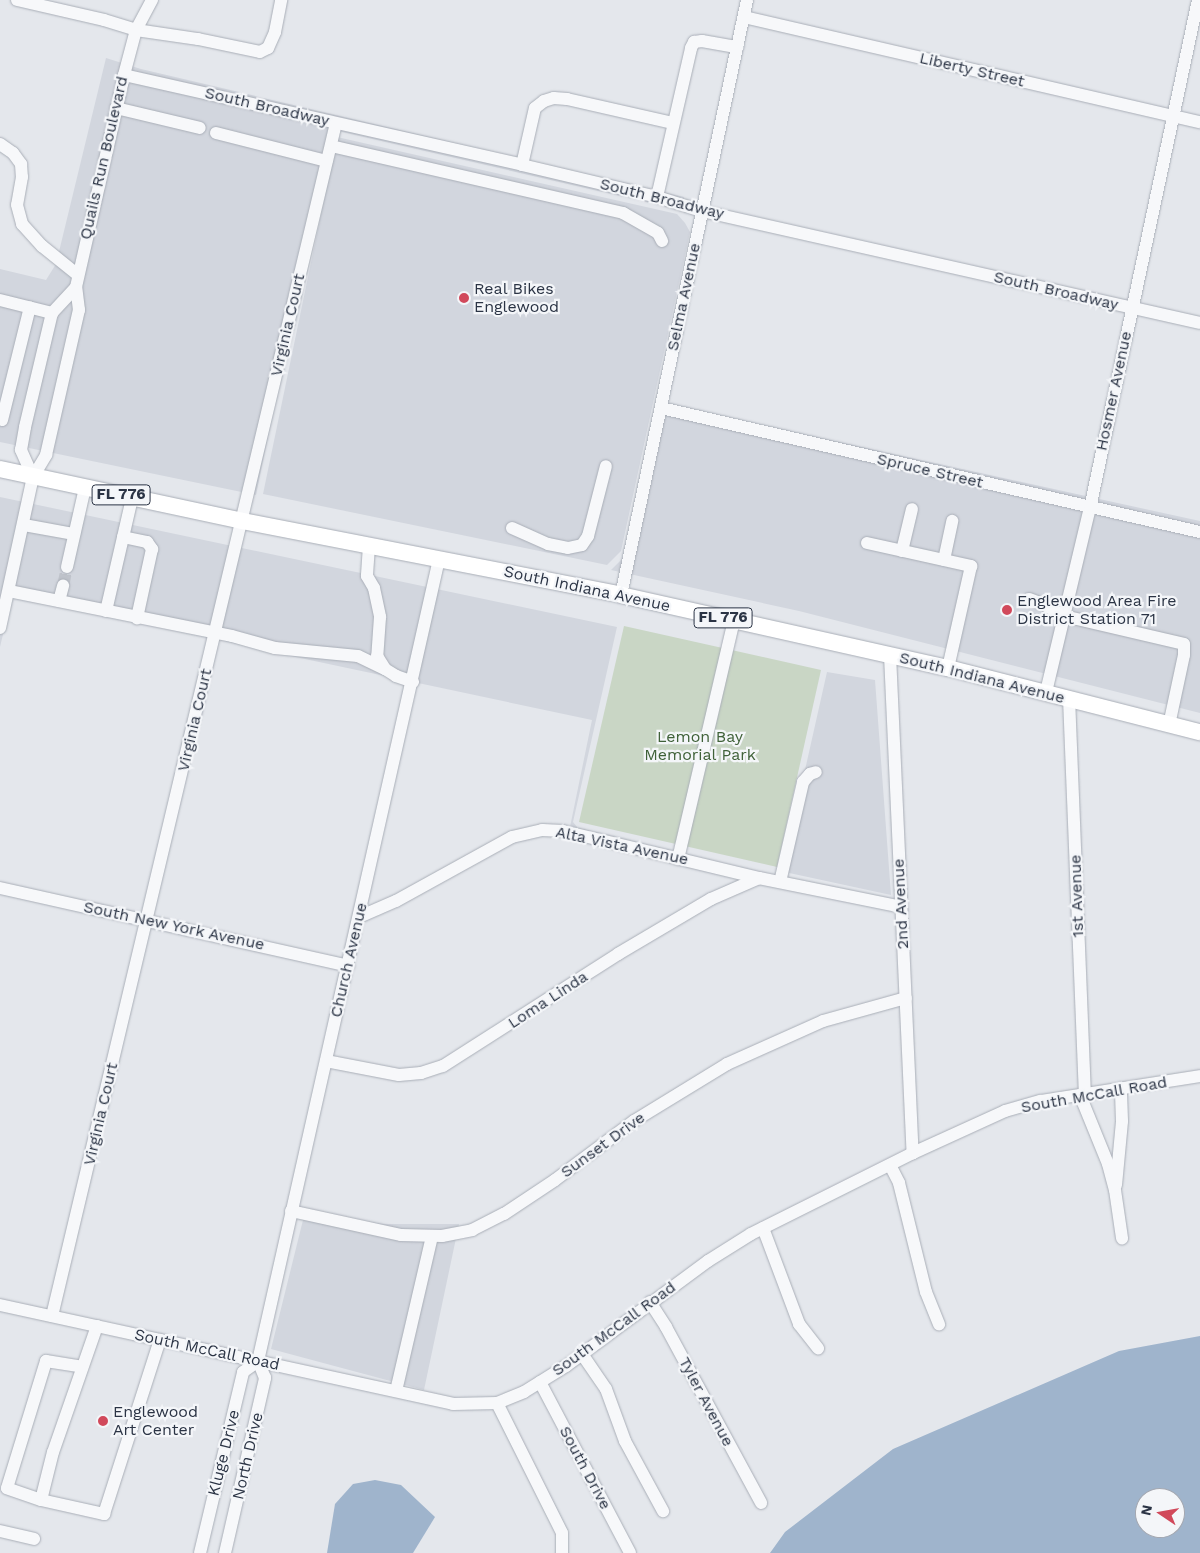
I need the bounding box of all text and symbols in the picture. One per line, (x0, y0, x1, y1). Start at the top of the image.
street label: Liberty Street (917, 49, 1027, 91)
street label: Quails Run Boulevard (76, 75, 132, 241)
street label: South Broadway (203, 83, 331, 131)
street label: South Broadway (598, 174, 726, 224)
street label: Selma Avenue (663, 241, 705, 353)
street label: South Broadway (992, 267, 1120, 315)
street label: Virginia Court (267, 271, 309, 379)
place label: Real Bikes Englewood (474, 279, 559, 317)
marker: Real Bikes Englewood (458, 292, 470, 304)
street label: Hosmer Avenue (1092, 329, 1136, 453)
street label: Spruce Street (875, 449, 985, 493)
road number: FL 776 (91, 482, 151, 508)
street label: South Indiana Avenue (502, 562, 672, 616)
place label: Englewood Area Fire District Station 71 (1017, 591, 1177, 629)
marker: Englewood Area Fire District Station 71 (1001, 604, 1013, 616)
road number: FL 776 (693, 606, 753, 630)
street label: South Indiana Avenue (897, 648, 1067, 708)
street label: Virginia Court (174, 666, 216, 774)
park label: Lemon Bay Memorial Park (644, 727, 756, 765)
street label: Alta Vista Avenue (553, 822, 691, 870)
street label: 1st Avenue (1066, 854, 1088, 938)
street label: 2nd Avenue (889, 858, 913, 950)
street label: South New York Avenue (81, 897, 267, 955)
street label: Church Avenue (326, 900, 372, 1020)
street label: Loma Linda (504, 967, 592, 1033)
street label: Virginia Court (80, 1060, 122, 1168)
street label: South McCall Road (1019, 1073, 1169, 1117)
street label: Sunset Drive (557, 1108, 649, 1182)
street label: South McCall Road (548, 1278, 680, 1380)
street label: South McCall Road (132, 1325, 282, 1375)
street label: Tyler Avenue (674, 1354, 738, 1450)
place label: Englewood Art Center (113, 1402, 198, 1440)
street label: Kluge Drive (204, 1408, 244, 1498)
street label: North Drive (229, 1410, 267, 1502)
marker: Englewood Art Center (97, 1415, 109, 1427)
street label: South Drive (555, 1423, 615, 1513)
north arrow (1135, 1488, 1185, 1538)
text: N (1137, 1503, 1155, 1517)

